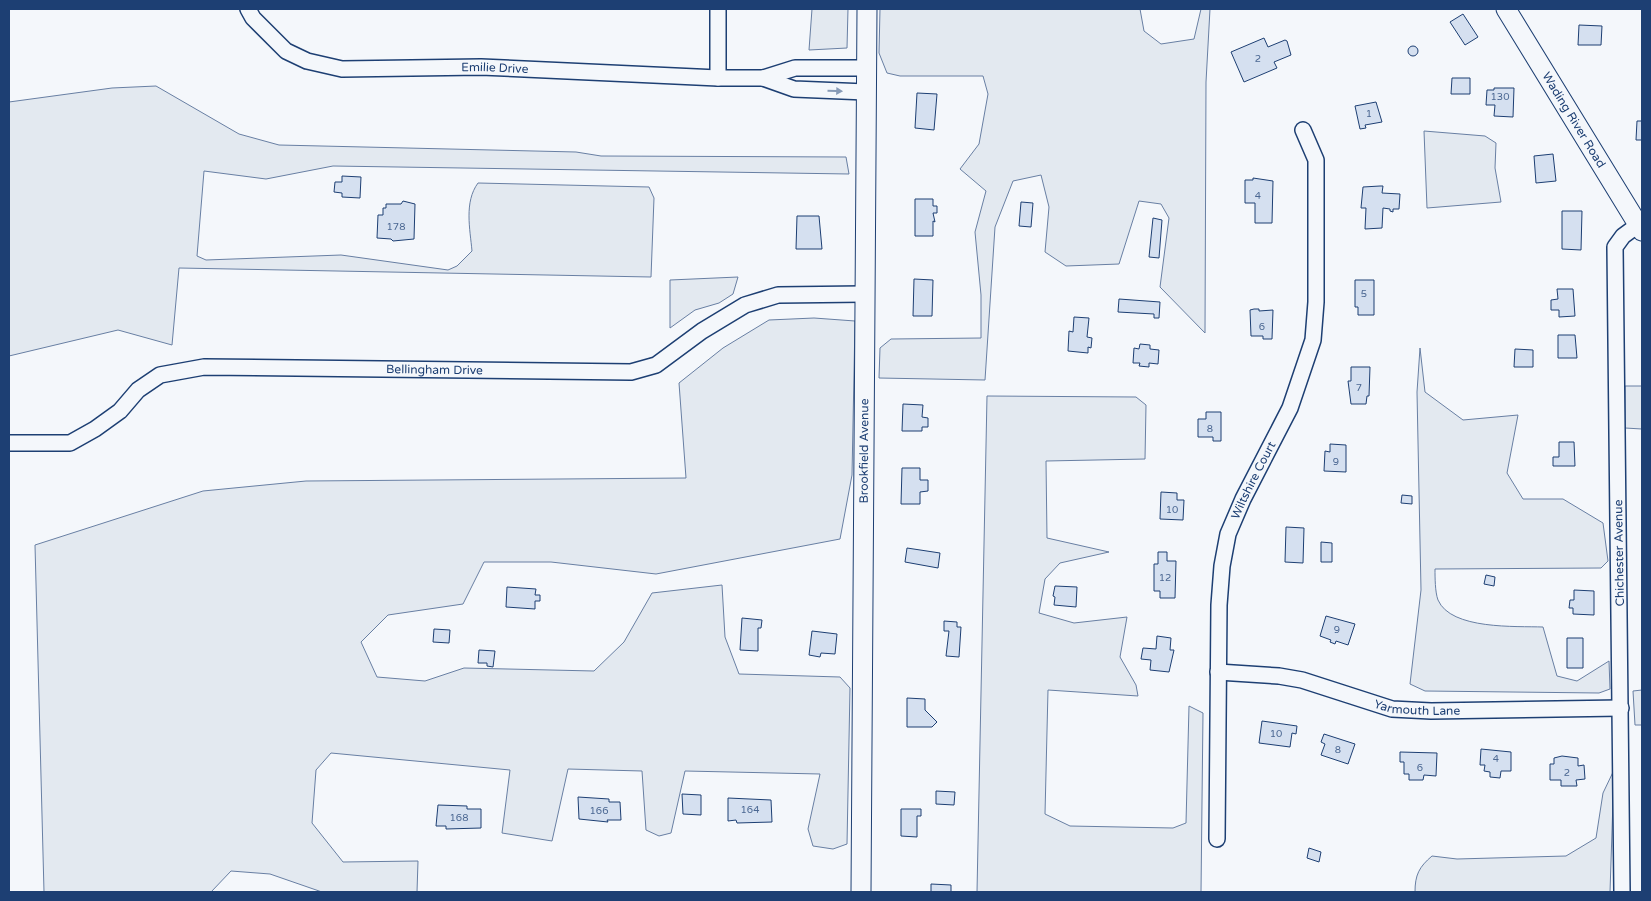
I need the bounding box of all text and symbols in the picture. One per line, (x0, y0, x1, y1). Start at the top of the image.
house number: 2 (1255, 53, 1261, 65)
street label: Emilie Drive (461, 60, 529, 76)
street label: Wading River Road (1539, 69, 1608, 170)
one-way arrow (827, 87, 843, 95)
house number: 130 (1491, 91, 1509, 103)
house number: 1 (1366, 108, 1372, 120)
house number: 4 (1255, 190, 1261, 202)
house number: 178 (387, 221, 405, 233)
house number: 5 (1361, 288, 1367, 300)
house number: 6 (1259, 321, 1265, 333)
street label: Bellingham Drive (386, 362, 483, 377)
house number: 7 (1356, 382, 1362, 394)
street label: Brookfield Avenue (857, 398, 871, 504)
house number: 8 (1207, 423, 1213, 435)
street label: Wiltshire Court (1228, 439, 1279, 521)
house number: 9 (1333, 456, 1339, 468)
street label: Chichester Avenue (1611, 499, 1627, 607)
house number: 10 (1166, 504, 1178, 516)
house number: 12 (1159, 572, 1171, 584)
house number: 9 (1334, 624, 1340, 636)
street label: Yarmouth Lane (1372, 697, 1460, 718)
house number: 10 (1270, 728, 1282, 740)
house number: 8 (1335, 744, 1341, 756)
house number: 4 (1493, 753, 1499, 765)
house number: 6 (1417, 762, 1423, 774)
house number: 2 (1564, 767, 1570, 779)
house number: 164 (741, 804, 759, 816)
house number: 166 (590, 805, 608, 817)
house number: 168 (450, 812, 468, 824)

